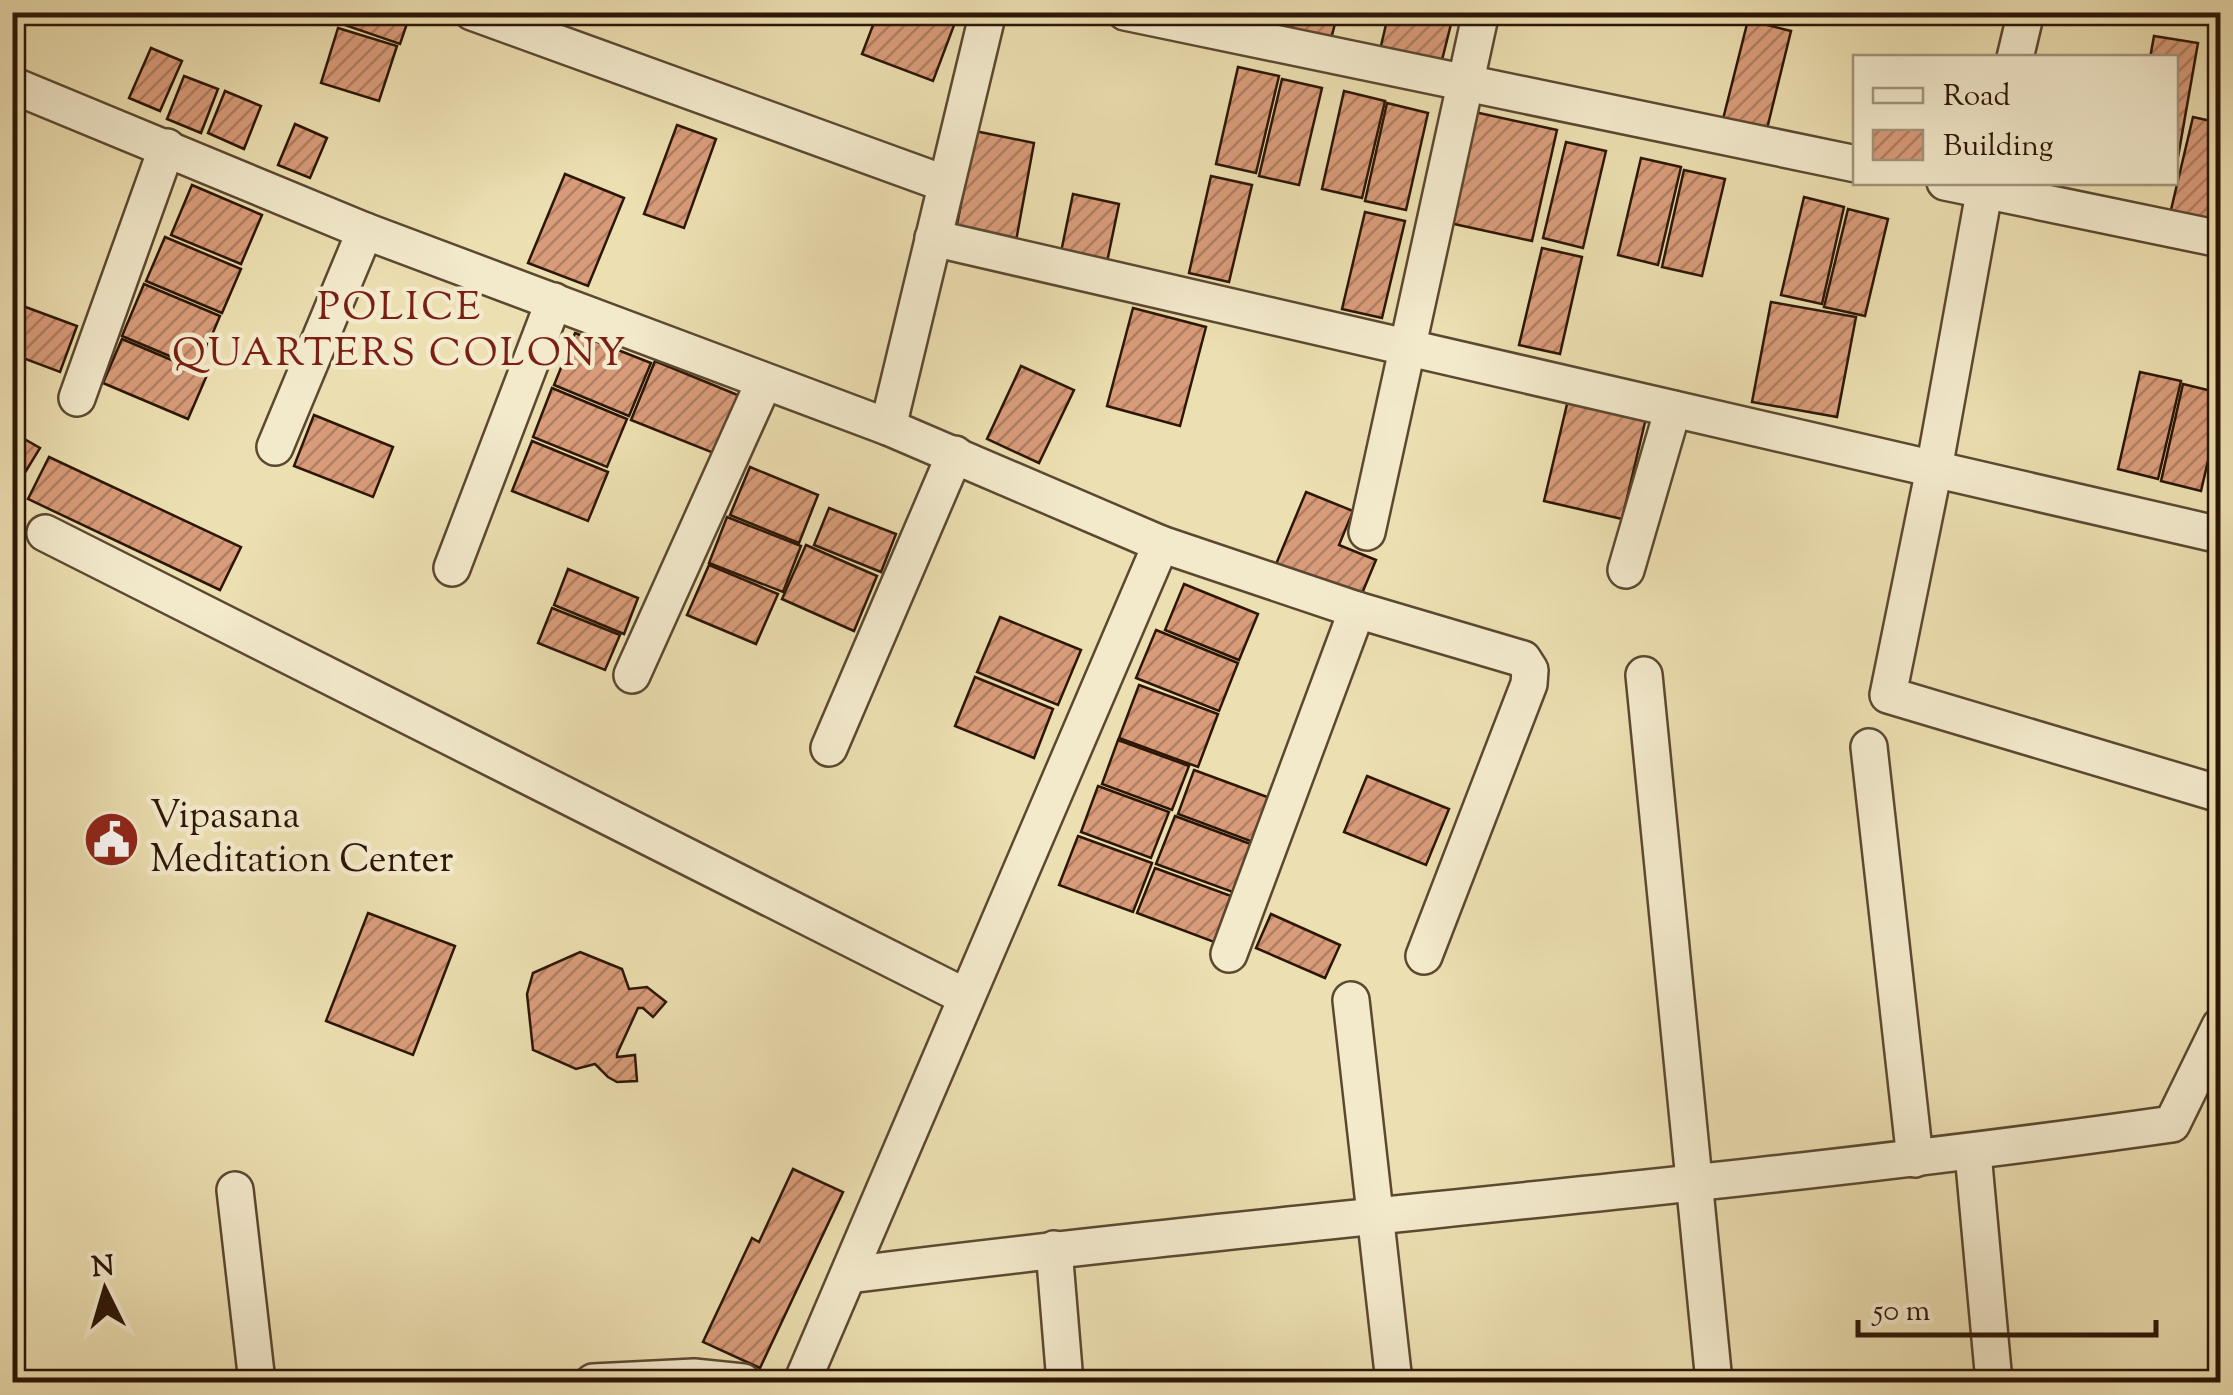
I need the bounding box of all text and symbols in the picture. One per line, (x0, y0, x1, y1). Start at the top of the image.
legend (1853, 55, 2178, 185)
text: Road (1943, 76, 2010, 119)
text: Building (1943, 126, 2053, 169)
district label: POLICE QUARTERS COLONY (172, 281, 628, 384)
place label: Vipasana Meditation Center (150, 791, 454, 889)
public building icon: Vipasana Meditation Center (81, 810, 141, 870)
north arrow (55, 1240, 155, 1340)
text: N (90, 1247, 116, 1289)
scale bar (1858, 1275, 2156, 1337)
text: 50 m (1871, 1291, 1931, 1334)

